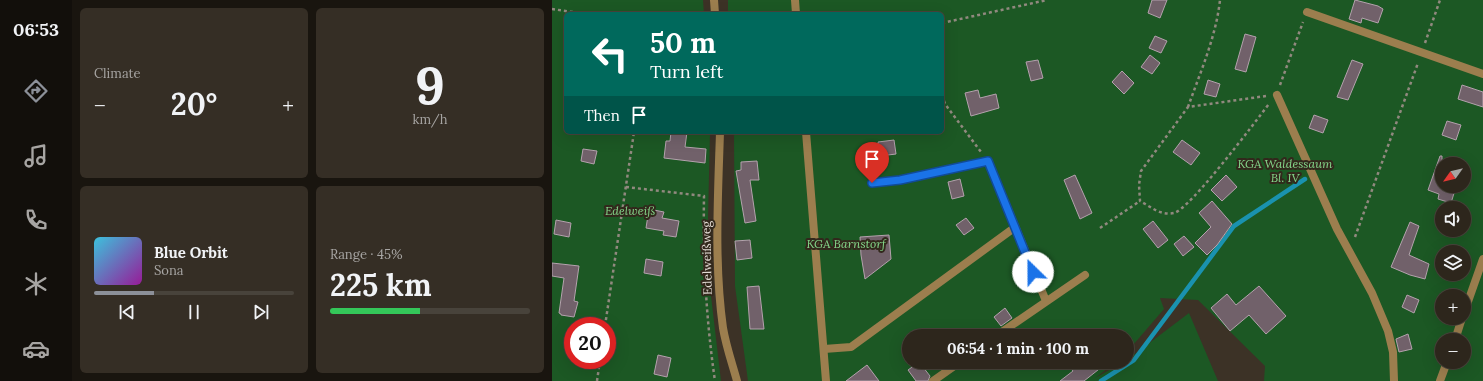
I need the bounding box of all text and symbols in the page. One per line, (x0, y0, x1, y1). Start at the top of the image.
text: 06:53 (13, 18, 59, 41)
text: 50 m (650, 25, 716, 61)
icon: left (584, 28, 636, 80)
text: 9 (415, 52, 445, 118)
text: Turn left (650, 60, 723, 83)
text: Climate (94, 65, 141, 82)
icon: directions (22, 77, 50, 105)
text: 20° (171, 85, 217, 123)
text: − (94, 91, 106, 119)
text: + (282, 91, 294, 119)
icon: arrive (628, 104, 650, 126)
text: Then (584, 106, 620, 125)
text: km/h (412, 111, 448, 128)
icon: music (22, 142, 50, 170)
pin (855, 142, 889, 183)
icon: arrive (861, 148, 883, 170)
park label: KGA Waldessaum Bl. IV (1237, 156, 1333, 185)
north arrow (1435, 157, 1471, 193)
map controls (1435, 157, 1471, 369)
button: sound (1435, 201, 1471, 237)
park label: Edelweiß (605, 203, 655, 218)
icon: phone (22, 206, 50, 234)
street label: Edelweißweg (698, 220, 715, 295)
park label: KGA Barnstorf (806, 236, 887, 251)
text: Blue Orbit (154, 243, 228, 262)
button: layers (1435, 245, 1471, 281)
text: Range · 45% (330, 246, 402, 263)
position arrow (1012, 251, 1054, 293)
text: Sona (154, 262, 184, 279)
text: 225 km (330, 266, 432, 304)
icon: climate (22, 270, 50, 298)
button: + (1435, 289, 1471, 325)
icon: previous (116, 301, 138, 323)
icon: pause (183, 301, 205, 323)
icon: next (250, 301, 272, 323)
speed limit sign: 20 (564, 317, 616, 369)
button: − (1435, 333, 1471, 369)
icon: car (22, 335, 50, 363)
text: 06:54 · 1 min · 100 m (947, 339, 1089, 358)

